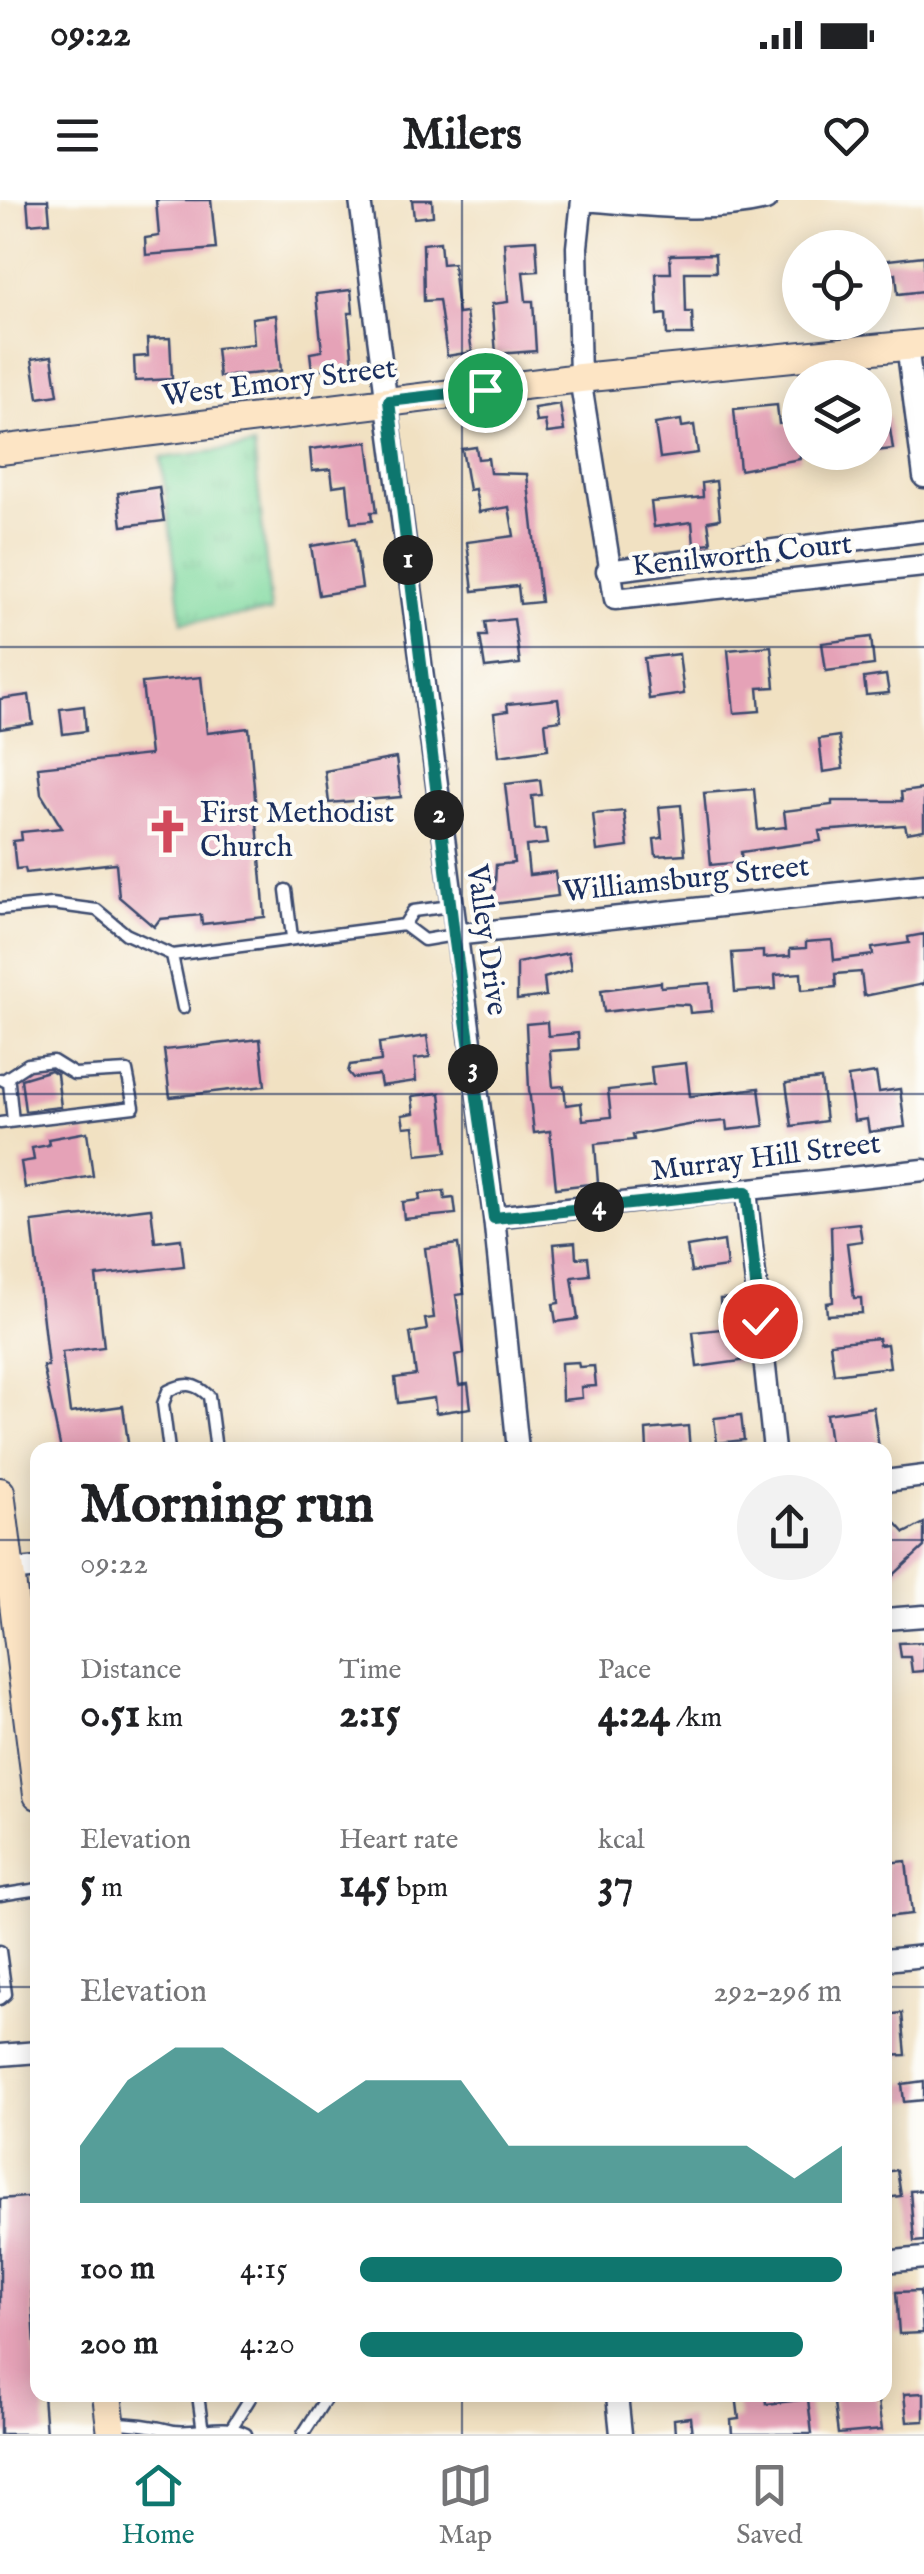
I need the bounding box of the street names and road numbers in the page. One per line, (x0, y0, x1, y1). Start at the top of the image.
street label: West Emory Street (160, 350, 398, 416)
street label: Kenilworth Court (630, 526, 854, 586)
street label: Williamsburg Street (561, 848, 811, 912)
street label: Valley Drive (456, 861, 515, 1018)
street label: Murray Hill Street (649, 1125, 883, 1191)

